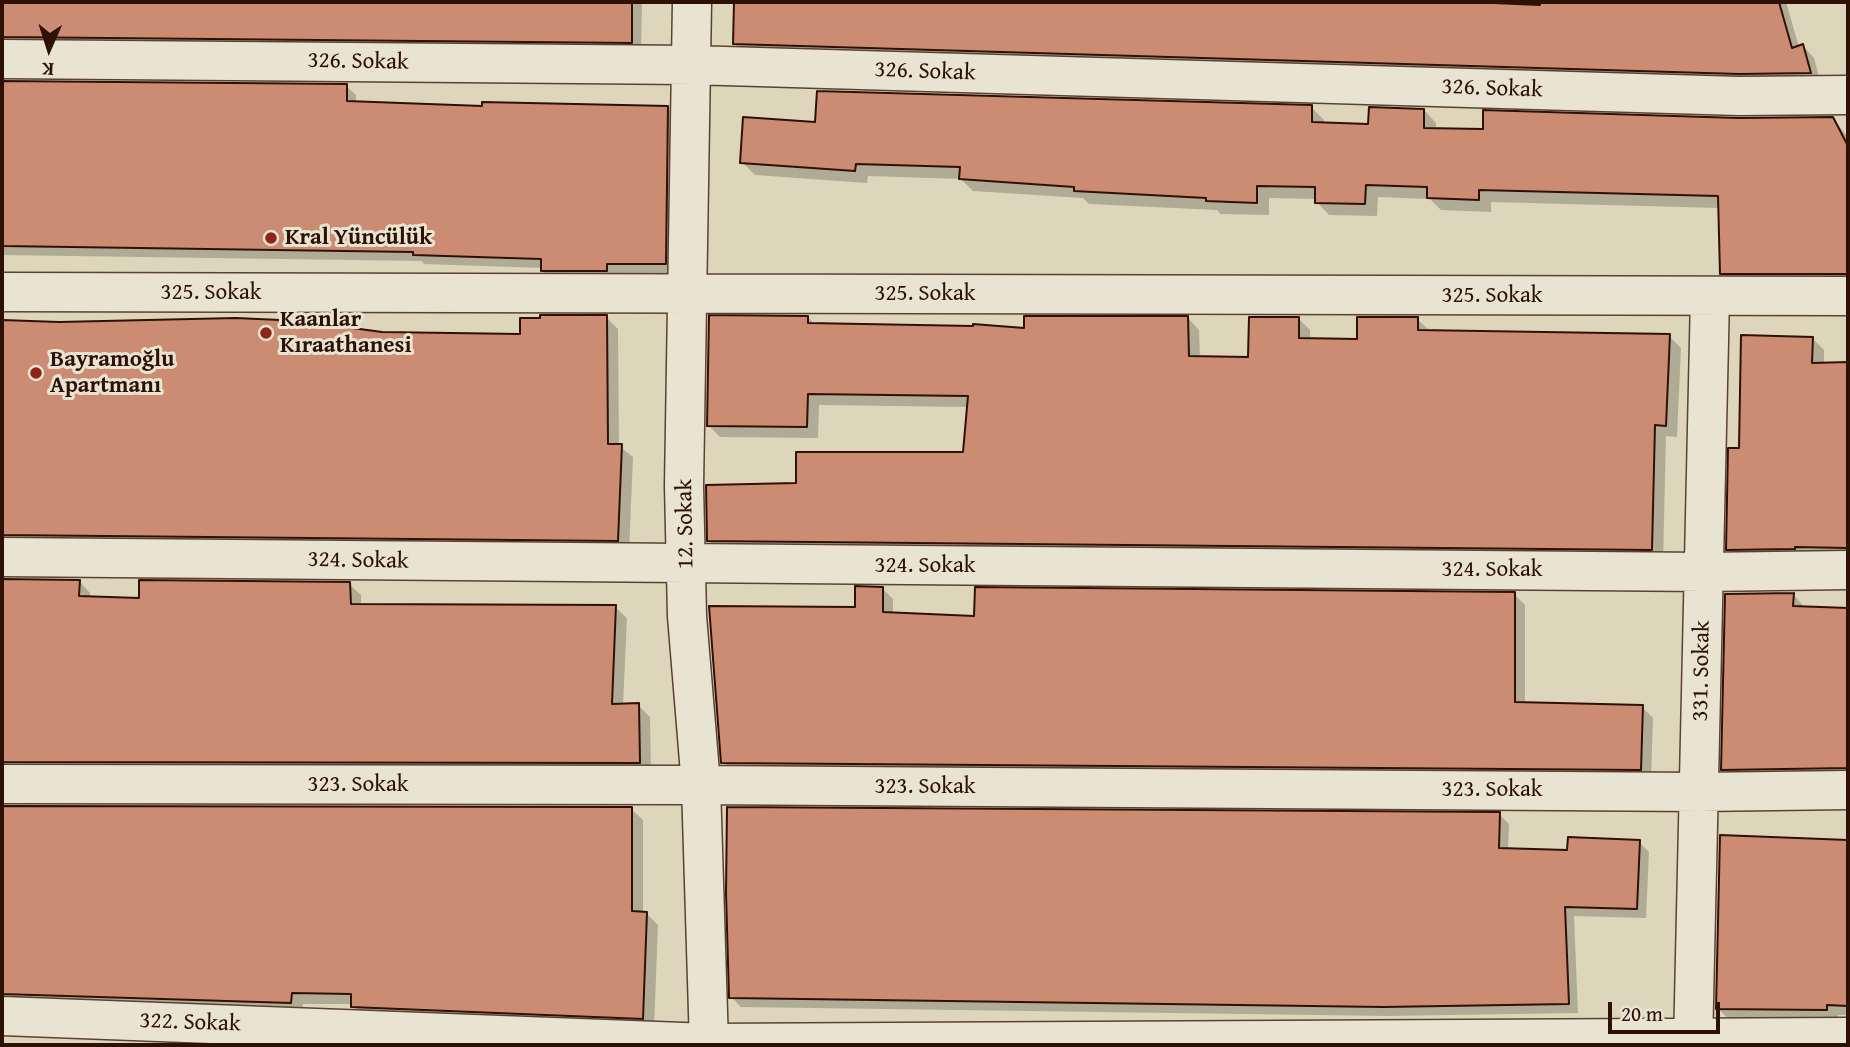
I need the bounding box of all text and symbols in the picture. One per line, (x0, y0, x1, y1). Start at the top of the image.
north arrow (14, 14, 84, 84)
street label: 326. Sokak (307, 47, 409, 77)
text: K (41, 56, 55, 84)
street label: 326. Sokak (874, 56, 976, 88)
street label: 326. Sokak (1441, 73, 1543, 105)
place label: Kral Yüncülük (285, 224, 432, 252)
marker: Kral Yüncülük (263, 230, 279, 246)
street label: 325. Sokak (160, 279, 262, 307)
street label: 325. Sokak (874, 280, 976, 308)
street label: 325. Sokak (1441, 282, 1543, 310)
place label: Kaanlar Kıraathanesi (280, 306, 412, 360)
marker: Kaanlar Kıraathanesi (258, 325, 274, 341)
place label: Bayramoğlu Apartmanı (50, 346, 174, 400)
marker: Bayramoğlu Apartmanı (28, 365, 44, 381)
street label: 12. Sokak (671, 479, 701, 569)
street label: 324. Sokak (307, 546, 409, 576)
street label: 324. Sokak (874, 552, 976, 580)
street label: 324. Sokak (1441, 556, 1543, 584)
street label: 331. Sokak (1687, 620, 1717, 722)
street label: 323. Sokak (307, 771, 409, 799)
street label: 323. Sokak (874, 773, 976, 801)
street label: 323. Sokak (1441, 776, 1543, 804)
scale bar (1612, 988, 1724, 1032)
text: 20 m (1621, 998, 1663, 1029)
street label: 322. Sokak (139, 1007, 241, 1039)

